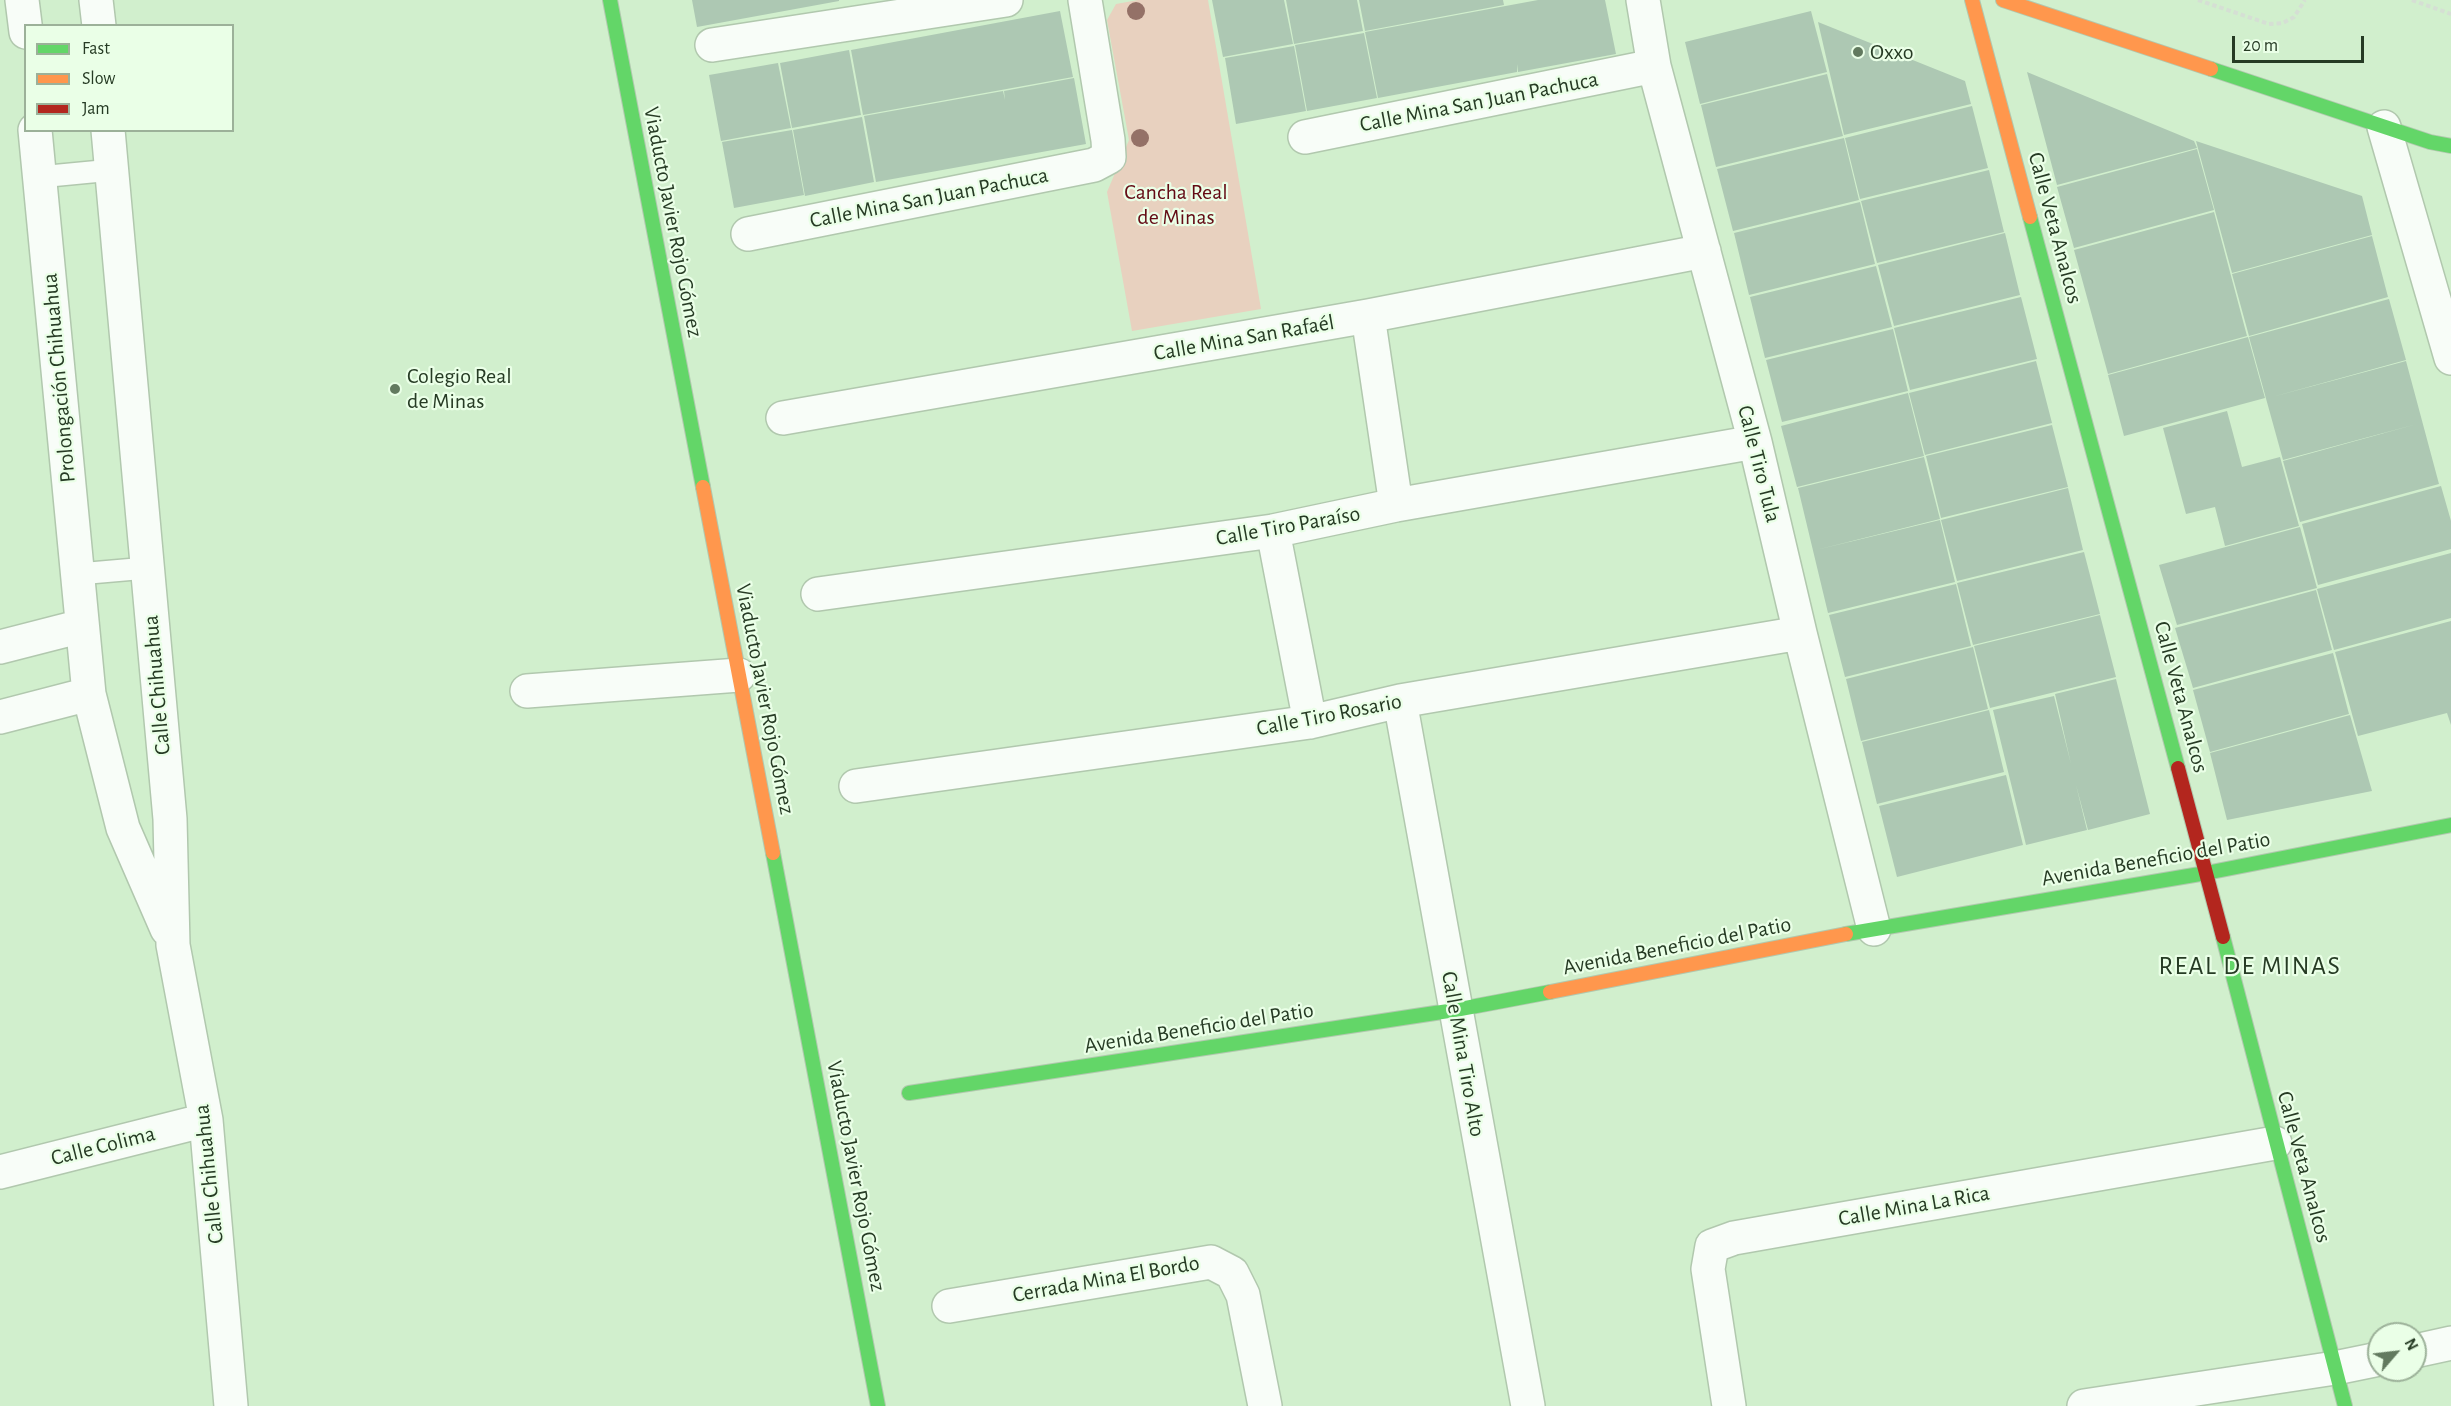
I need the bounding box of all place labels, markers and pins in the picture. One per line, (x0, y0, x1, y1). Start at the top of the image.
place label: Oxxo (1870, 39, 1914, 65)
marker: Oxxo (1851, 45, 1865, 59)
place label: Colegio Real de Minas (407, 363, 512, 414)
marker: Colegio Real de Minas (388, 382, 402, 396)

